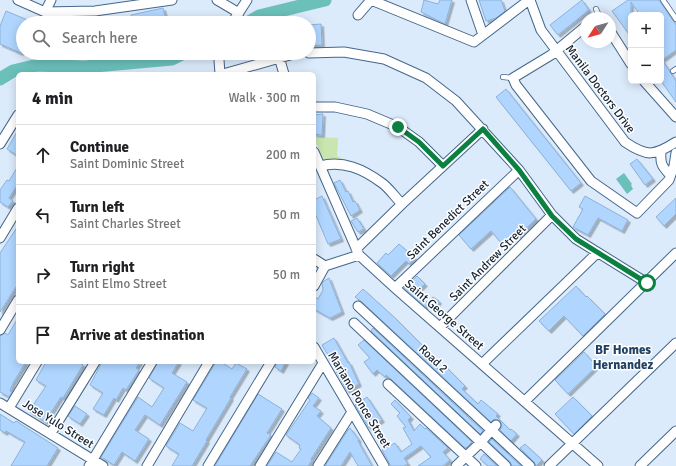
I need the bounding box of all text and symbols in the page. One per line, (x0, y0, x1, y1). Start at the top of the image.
north arrow (580, 12, 616, 48)
map controls (628, 12, 664, 84)
button: + (628, 12, 664, 48)
search box (16, 16, 316, 60)
icon: search (30, 27, 52, 49)
text: Search here (62, 29, 138, 47)
street label: Manila Doctors Drive (562, 42, 638, 136)
button: − (628, 48, 664, 84)
text: 4 min (32, 88, 73, 109)
text: Walk · 300 m (229, 90, 300, 106)
route end (389, 118, 407, 136)
text: Continue (70, 138, 129, 156)
icon: ahead (32, 144, 54, 166)
text: 200 m (266, 147, 300, 163)
text: Saint Dominic Street (70, 156, 184, 172)
street label: Saint Benedict Street (404, 177, 492, 263)
text: Turn left (70, 198, 124, 216)
icon: left (32, 204, 54, 226)
text: 50 m (273, 207, 300, 223)
text: Saint Charles Street (70, 216, 181, 232)
street label: Saint Andrew Street (447, 222, 529, 304)
text: Turn right (70, 258, 135, 276)
icon: right (32, 264, 54, 286)
text: 50 m (273, 267, 300, 283)
route start (638, 274, 656, 292)
text: Saint Elmo Street (70, 276, 167, 292)
street label: Saint George Street (401, 277, 487, 353)
icon: arrive (32, 324, 54, 346)
text: Arrive at destination (70, 326, 205, 344)
street label: Road 2 (415, 342, 451, 376)
district label: BF Homes Hernandez (593, 342, 654, 373)
street label: Mariano Ponce Street (324, 349, 394, 451)
street label: Jose Yulo Street (20, 396, 96, 452)

